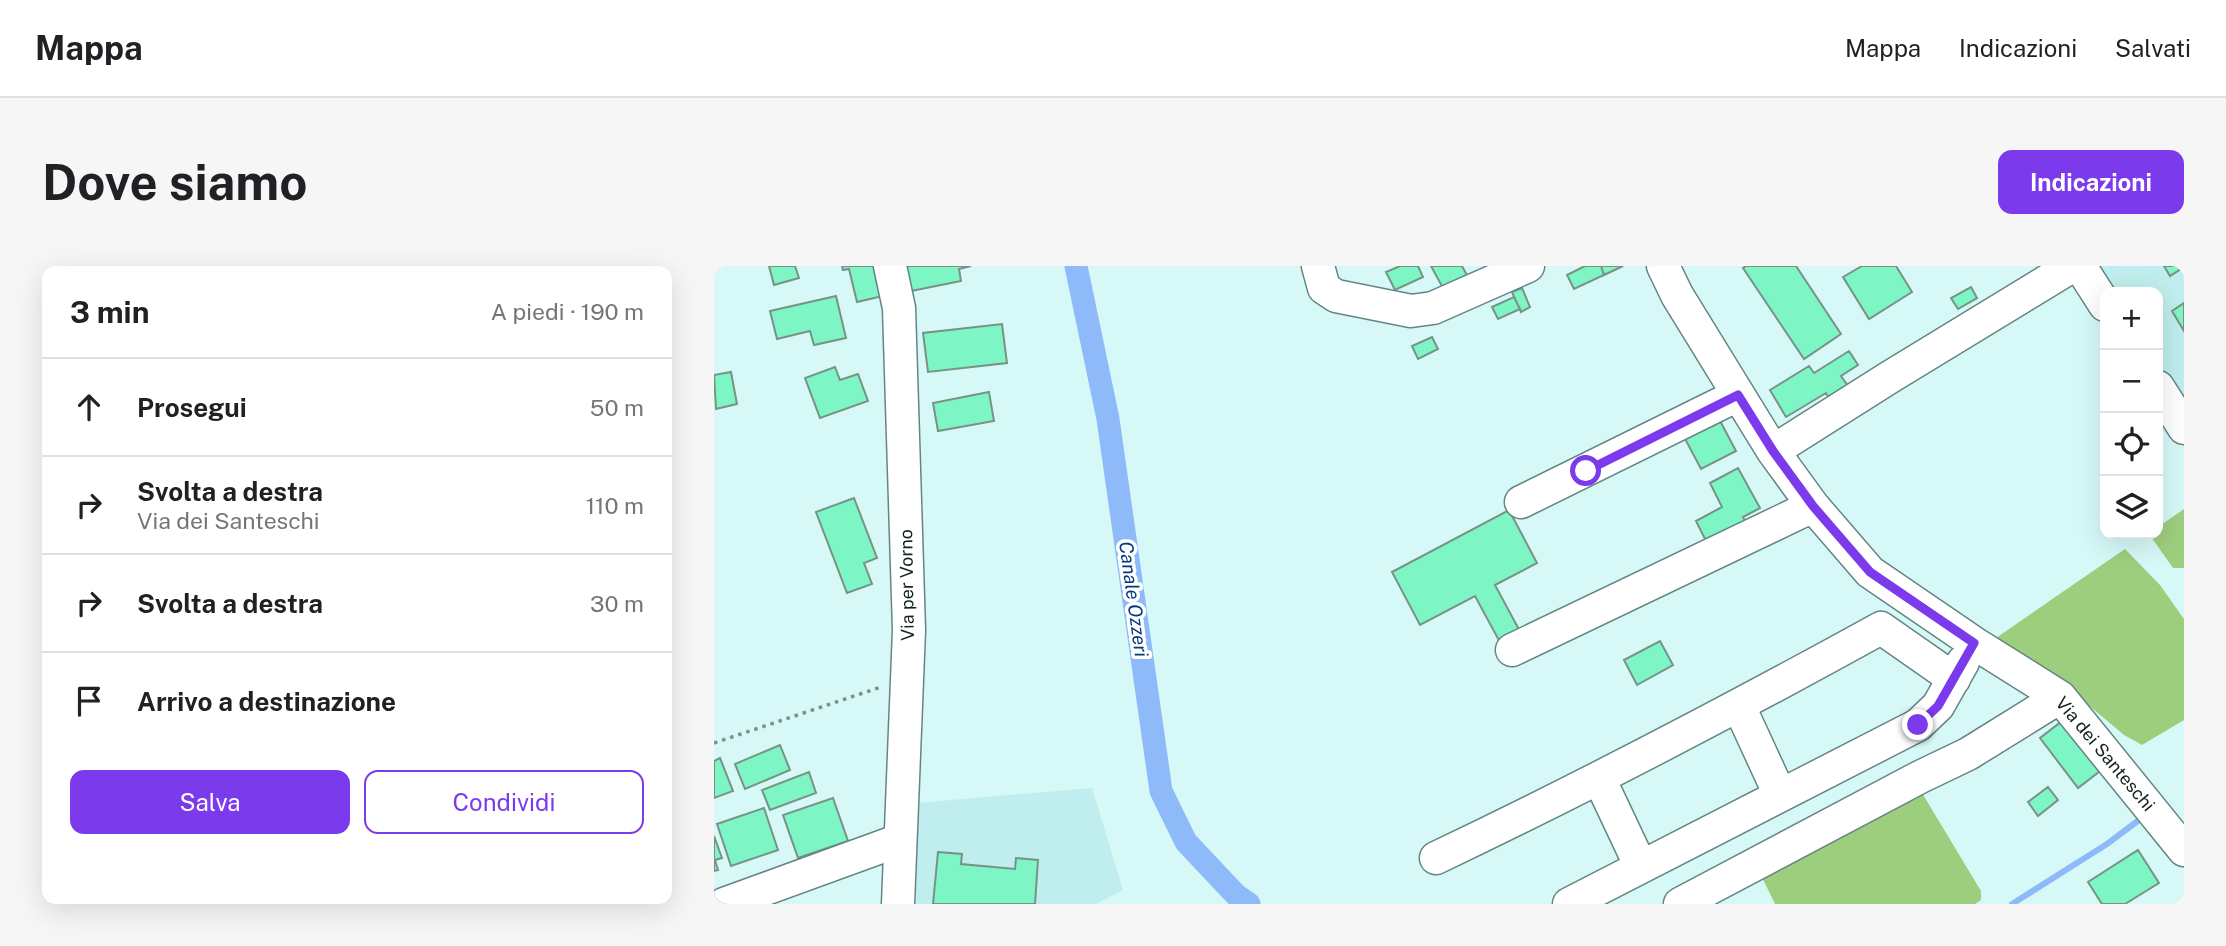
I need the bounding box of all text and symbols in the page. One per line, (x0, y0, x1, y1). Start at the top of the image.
text: Mappa (35, 29, 143, 67)
text: Mappa (1845, 34, 1921, 62)
text: Indicazioni (1959, 34, 2077, 62)
text: Salvati (2115, 34, 2191, 62)
button: Indicazioni (1998, 150, 2184, 214)
text: Dove siamo (42, 153, 307, 211)
map controls (2100, 287, 2163, 539)
button: + (2100, 287, 2163, 350)
text: 3 min (70, 294, 149, 330)
text: A piedi · 190 m (491, 298, 644, 325)
button: − (2100, 350, 2163, 413)
icon: ahead (70, 388, 108, 426)
text: Prosegui (137, 392, 247, 423)
text: 50 m (590, 394, 644, 421)
button: locate (2100, 413, 2163, 476)
route start (1570, 455, 1601, 486)
text: Svolta a destra (137, 476, 323, 507)
button: layers (2100, 476, 2163, 539)
icon: right (70, 486, 108, 524)
text: 110 m (586, 492, 644, 519)
text: Via dei Santeschi (137, 507, 320, 534)
street label: Via per Vorno (895, 529, 918, 641)
water label: Canale Ozzeri (1115, 540, 1153, 659)
icon: right (70, 584, 108, 622)
text: Svolta a destra (137, 588, 323, 619)
text: 30 m (590, 590, 644, 617)
icon: arrive (70, 682, 108, 720)
text: Arrivo a destinazione (137, 686, 396, 717)
street label: Via dei Santeschi (2051, 692, 2159, 815)
route end (1902, 709, 1933, 740)
button: Salva (70, 770, 350, 834)
button: Condividi (364, 770, 644, 834)

